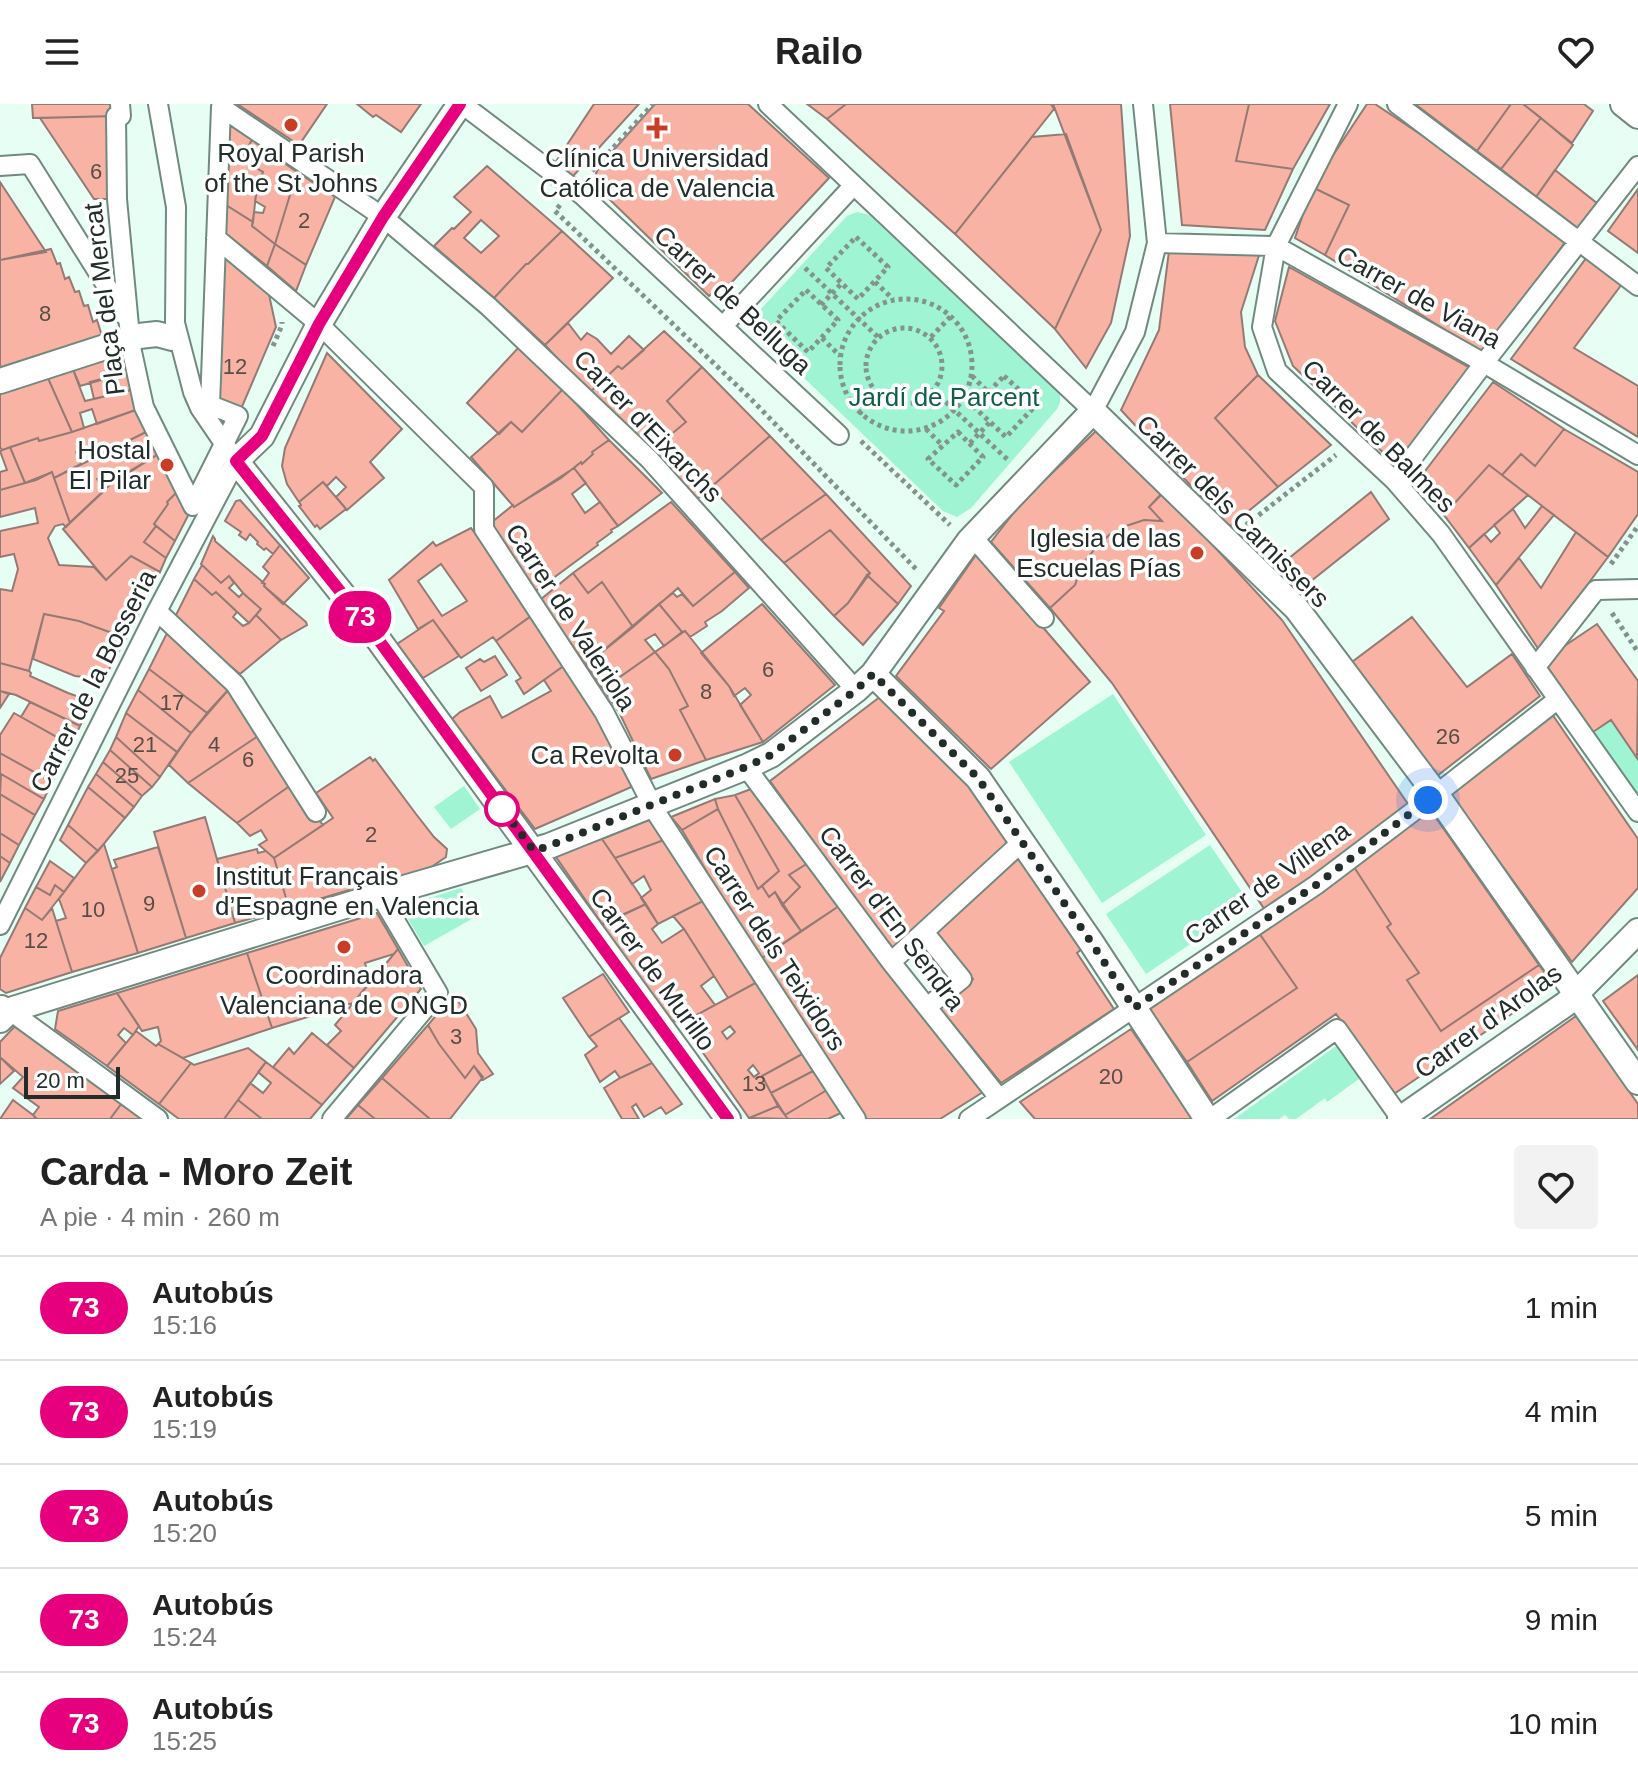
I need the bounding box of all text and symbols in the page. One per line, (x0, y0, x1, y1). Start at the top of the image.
icon: menu (40, 30, 84, 74)
icon: heart (1554, 30, 1598, 74)
text: Railo (775, 31, 863, 72)
marker: Royal Parish of the St Johns (282, 116, 300, 134)
marker: Clínica Universidad Católica de Valencia (646, 117, 668, 139)
place label: Royal Parish of the St Johns (204, 138, 378, 198)
place label: Clínica Universidad Católica de Valencia (539, 143, 775, 203)
house number: 6 (90, 159, 102, 184)
street label: Plaça del Mercat (77, 200, 131, 397)
house number: 2 (298, 208, 310, 233)
street label: Carrer de Belluga (648, 220, 818, 381)
street label: Carrer de Viana (1332, 240, 1507, 355)
house number: 8 (39, 301, 51, 326)
street label: Carrer d'Eixarchs (568, 344, 728, 508)
street label: Carrer de Balmes (1296, 353, 1462, 519)
house number: 12 (223, 354, 247, 379)
park label: Jardí de Parcent (849, 382, 1040, 412)
street label: Carrer dels Carnissers (1130, 408, 1336, 614)
place label: Hostal El Pilar (69, 435, 151, 495)
marker: Hostal El Pilar (158, 456, 176, 474)
street label: Carrer de Valeriola (500, 518, 643, 716)
place label: Iglesia de las Escuelas Pías (1016, 523, 1181, 583)
marker: Iglesia de las Escuelas Pías (1188, 544, 1206, 562)
street label: Carrer de la Bosseria (24, 564, 162, 797)
line badge: 73 (324, 591, 396, 643)
text: 73 (344, 601, 376, 632)
house number: 6 (762, 657, 774, 682)
house number: 8 (700, 679, 712, 704)
house number: 17 (160, 690, 184, 715)
house number: 26 (1436, 724, 1460, 749)
house number: 21 (133, 732, 157, 757)
house number: 4 (208, 732, 220, 757)
place label: Ca Revolta (530, 740, 660, 770)
marker: Ca Revolta (666, 746, 684, 764)
house number: 6 (242, 747, 254, 772)
house number: 25 (115, 763, 139, 788)
your location (1408, 780, 1448, 820)
unlabelled marker (485, 792, 519, 826)
street label: Carrer de Villena (1179, 815, 1356, 951)
street label: Carrer d'En Sendra (813, 820, 971, 1017)
house number: 2 (365, 822, 377, 847)
street label: Carrer dels Teixidors (698, 840, 852, 1056)
place label: Institut Français d’Espagne en Valencia (215, 861, 480, 921)
marker: Institut Français d’Espagne en Valencia (190, 882, 208, 900)
street label: Carrer de Murillo (584, 882, 722, 1056)
house number: 9 (143, 891, 155, 916)
house number: 10 (81, 897, 105, 922)
house number: 12 (24, 928, 48, 953)
marker: Coordinadora Valenciana de ONGD (335, 938, 353, 956)
street label: Carrer d'Arolas (1409, 958, 1567, 1084)
place label: Coordinadora Valenciana de ONGD (220, 960, 468, 1020)
house number: 3 (450, 1024, 462, 1049)
scale bar (24, 1063, 120, 1099)
house number: 20 (1099, 1064, 1123, 1089)
text: 20 m (36, 1068, 85, 1093)
house number: 13 (742, 1071, 766, 1096)
button: heart (1514, 1145, 1598, 1229)
text: Carda - Moro Zeit (40, 1151, 352, 1193)
text: A pie · 4 min · 260 m (40, 1202, 280, 1232)
text: Autobús (152, 1276, 274, 1309)
text: 1 min (1525, 1291, 1598, 1324)
text: 73 (68, 1292, 100, 1323)
text: 15:16 (152, 1310, 217, 1340)
text: Autobús (152, 1380, 274, 1413)
text: 4 min (1525, 1395, 1598, 1428)
text: 73 (68, 1396, 100, 1427)
text: 15:19 (152, 1414, 217, 1444)
text: Autobús (152, 1484, 274, 1517)
text: 5 min (1525, 1499, 1598, 1532)
text: 73 (68, 1500, 100, 1531)
text: 15:20 (152, 1518, 217, 1548)
text: Autobús (152, 1588, 274, 1621)
text: 9 min (1525, 1603, 1598, 1636)
text: 73 (68, 1604, 100, 1635)
text: 15:24 (152, 1622, 217, 1652)
text: Autobús (152, 1692, 274, 1725)
text: 10 min (1508, 1707, 1598, 1740)
text: 73 (68, 1708, 100, 1739)
text: 15:25 (152, 1726, 217, 1756)

